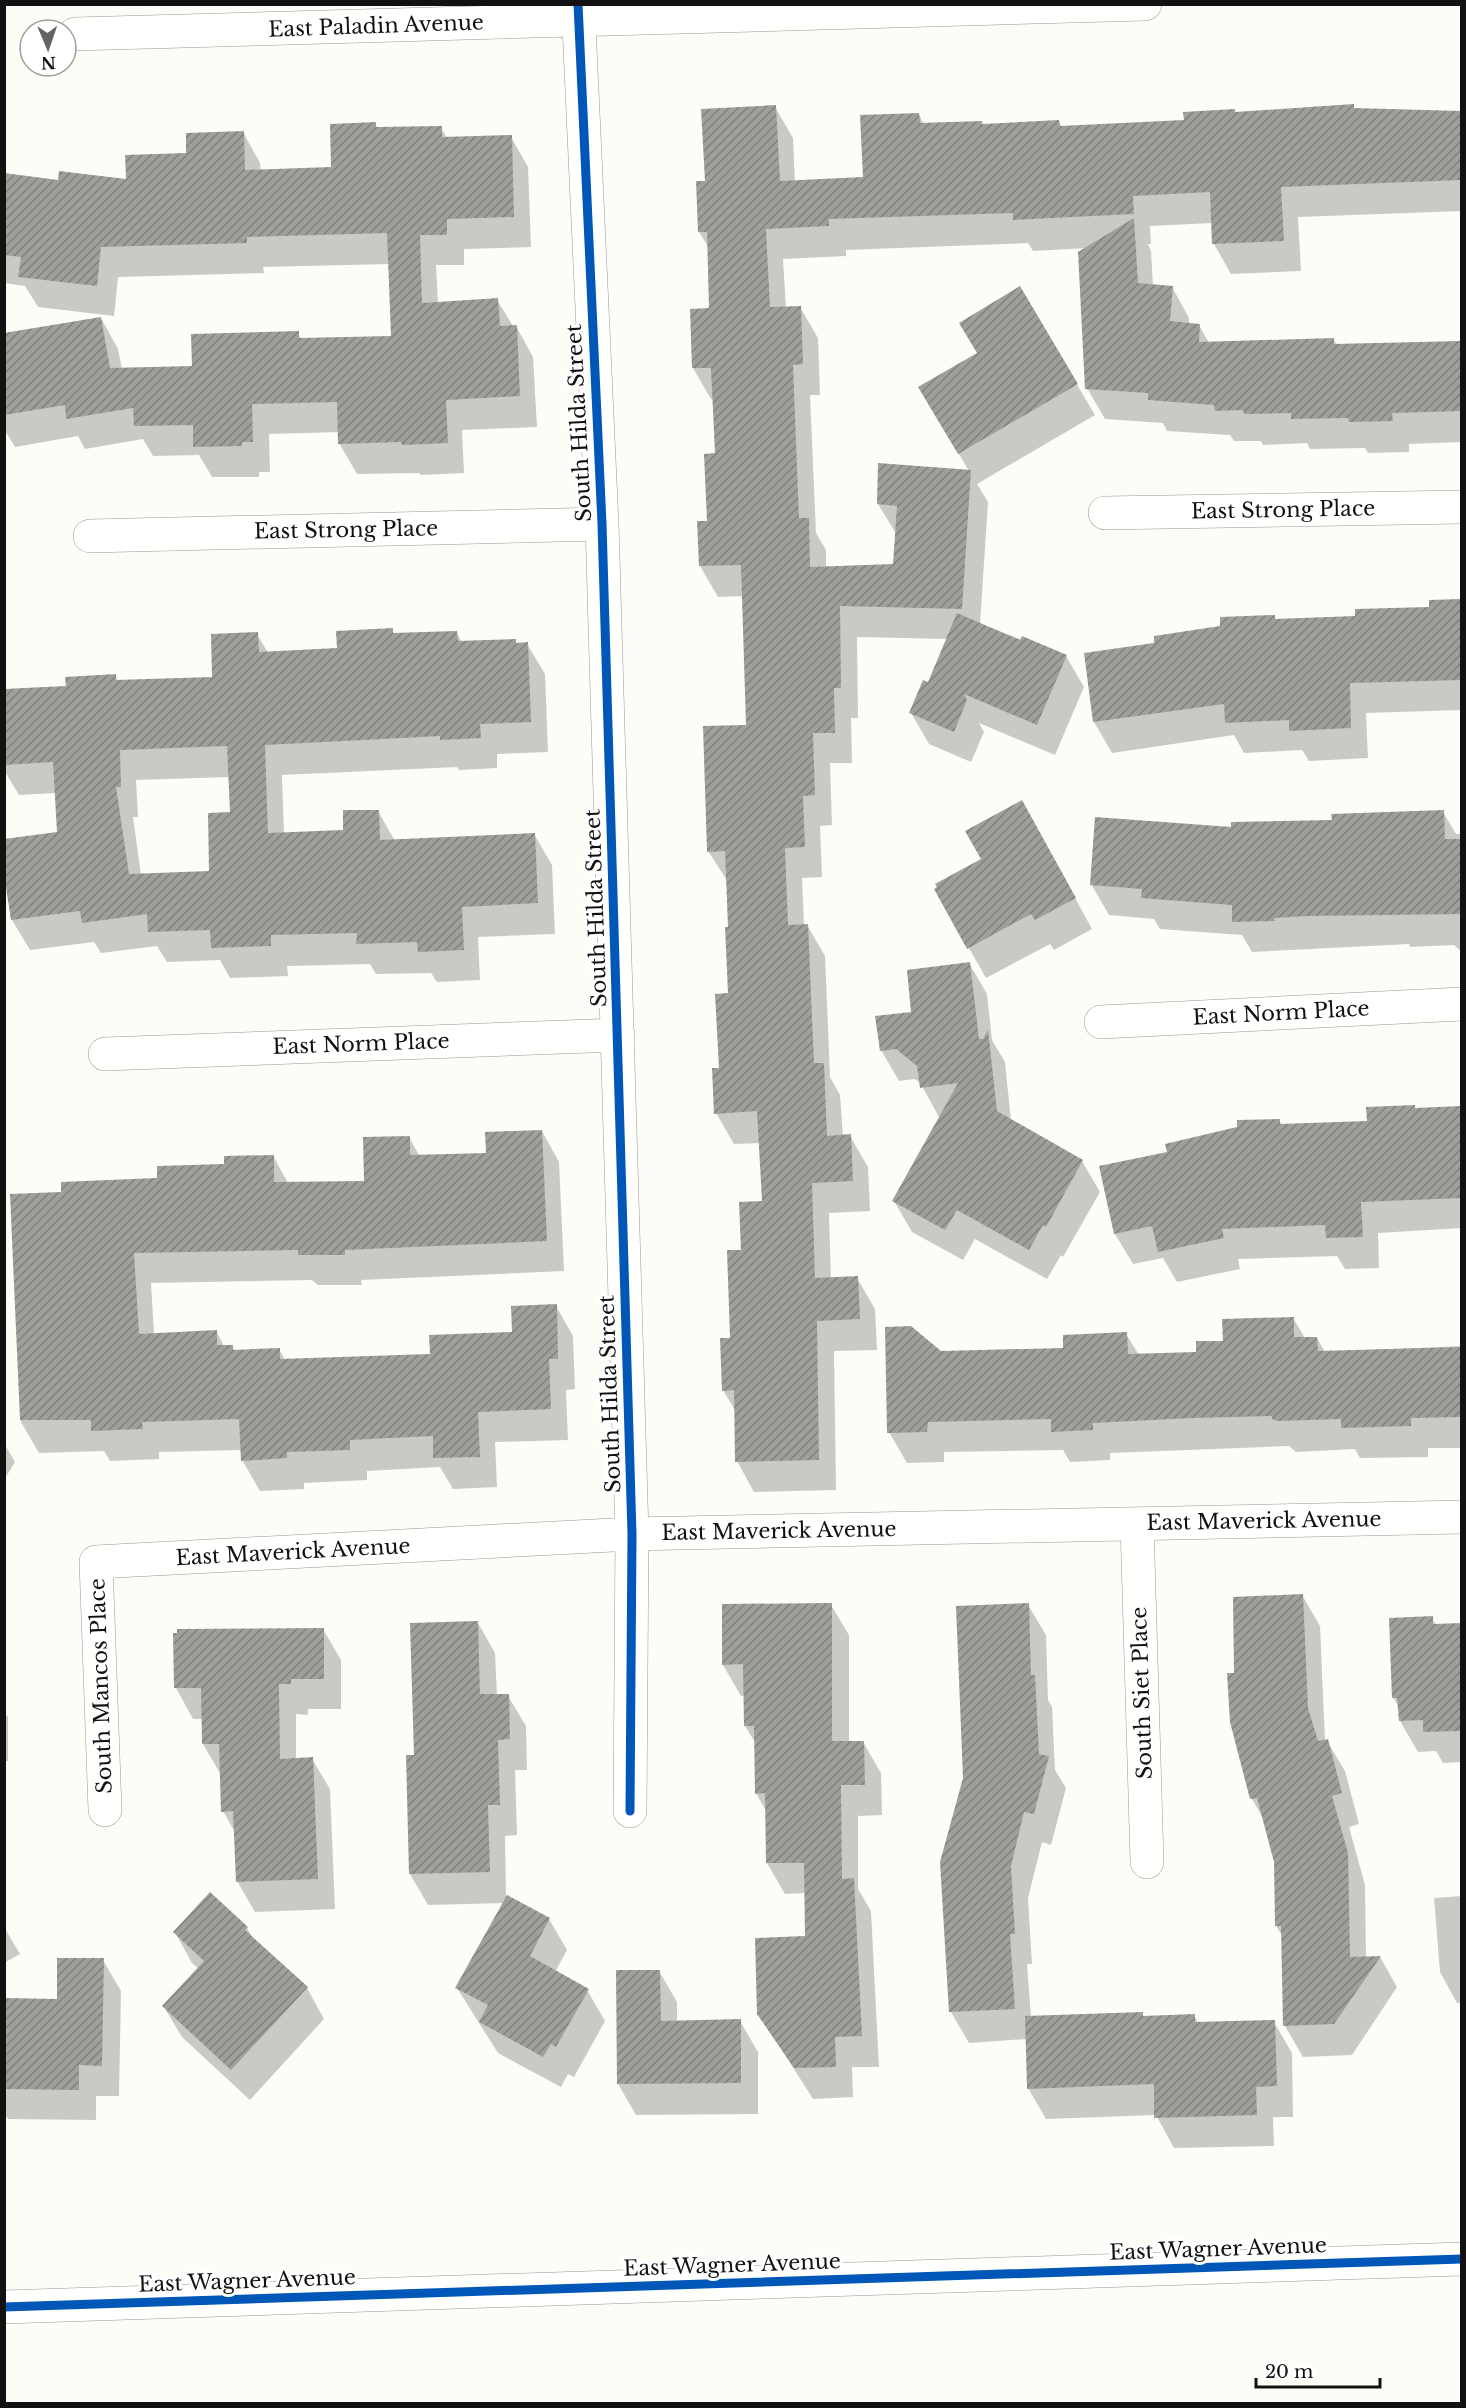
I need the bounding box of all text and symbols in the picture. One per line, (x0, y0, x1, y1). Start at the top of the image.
street label: East Paladin Avenue (268, 9, 484, 43)
north arrow (18, 18, 78, 78)
text: N (41, 53, 56, 73)
street label: South Hilda Street (561, 323, 597, 523)
street label: East Strong Place (1191, 495, 1375, 525)
street label: East Strong Place (254, 515, 438, 545)
street label: South Hilda Street (580, 809, 612, 1007)
street label: East Norm Place (1192, 995, 1370, 1031)
street label: East Norm Place (272, 1028, 450, 1060)
street label: South Hilda Street (594, 1295, 626, 1493)
street label: East Maverick Avenue (1146, 1506, 1382, 1536)
street label: East Maverick Avenue (661, 1516, 897, 1546)
street label: East Maverick Avenue (175, 1533, 411, 1571)
street label: South Mancos Place (84, 1578, 118, 1794)
street label: South Siet Place (1126, 1606, 1158, 1780)
street label: East Wagner Avenue (1109, 2232, 1327, 2266)
street label: East Wagner Avenue (623, 2248, 841, 2282)
street label: East Wagner Avenue (138, 2264, 356, 2298)
scale bar (1256, 2351, 1380, 2389)
text: 20 m (1265, 2361, 1313, 2383)

